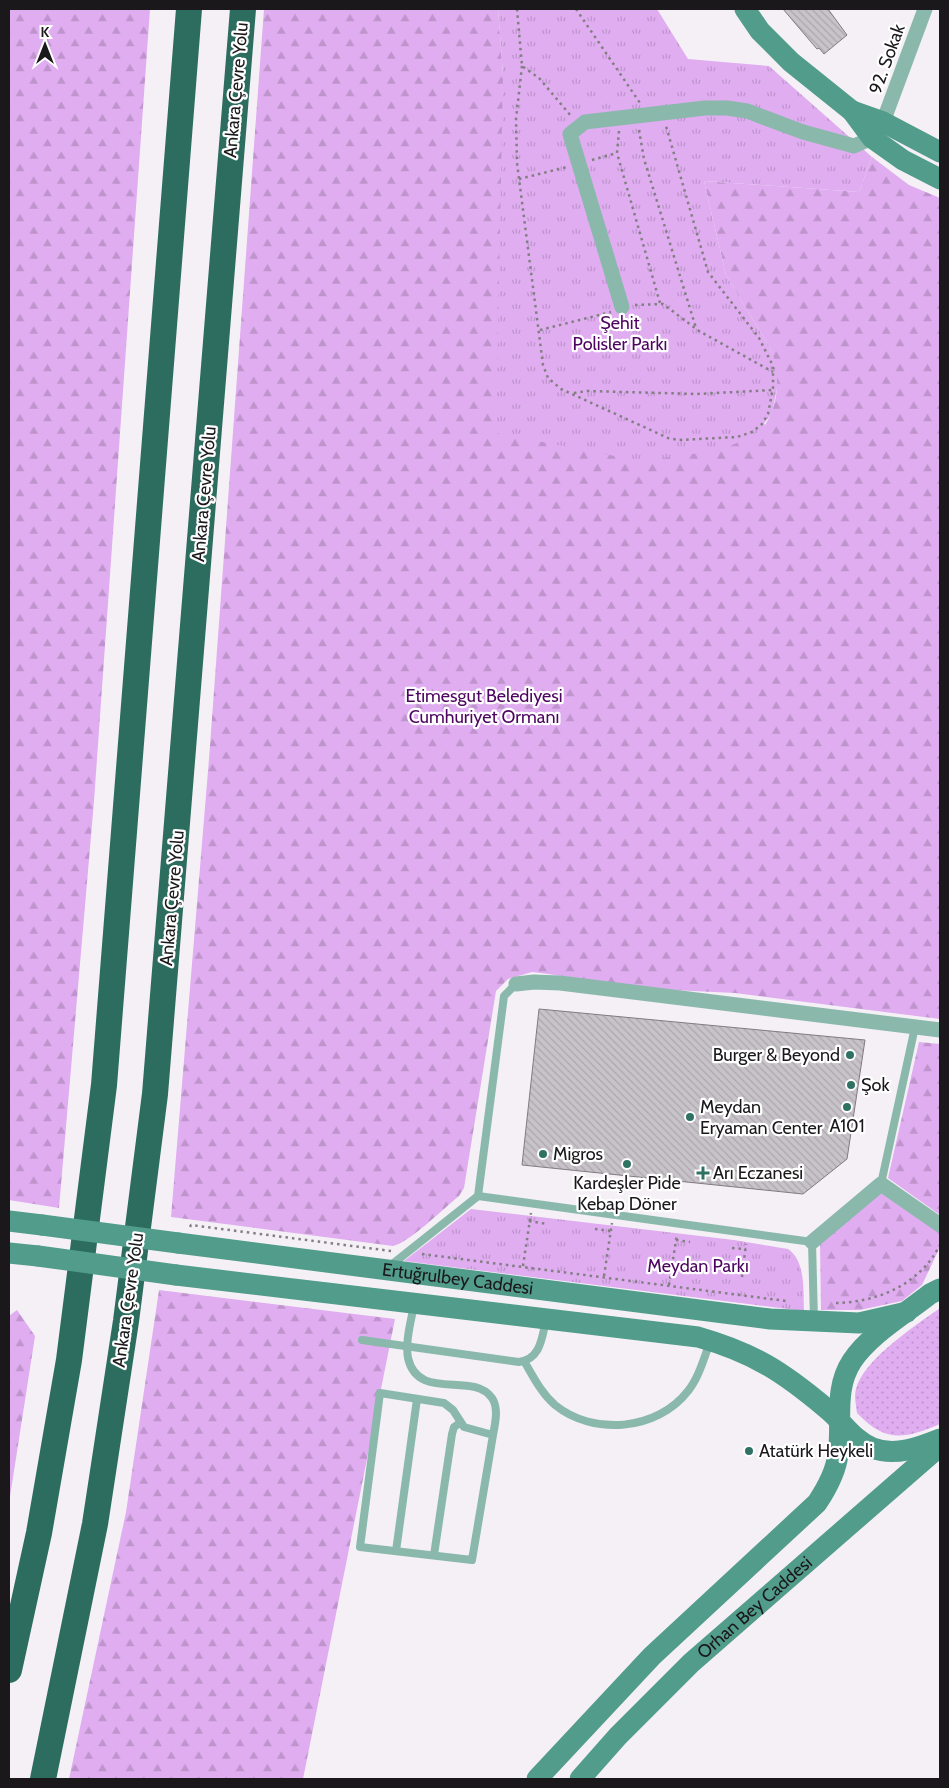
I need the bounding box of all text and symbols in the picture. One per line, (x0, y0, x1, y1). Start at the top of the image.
north arrow (20, 20, 70, 70)
street label: 92. Sokak (864, 20, 910, 97)
street label: Ankara Çevre Yolu (219, 21, 253, 159)
text: K (41, 23, 50, 41)
park label: Şehit Polisler Parkı (573, 312, 667, 355)
street label: Ankara Çevre Yolu (187, 425, 221, 563)
park label: Etimesgut Belediyesi Cumhuriyet Ormanı (405, 685, 563, 728)
street label: Ankara Çevre Yolu (155, 829, 189, 967)
place label: Burger & Beyond (713, 1044, 840, 1066)
marker: Burger & Beyond (844, 1049, 856, 1061)
place label: Şok (861, 1074, 890, 1096)
marker: Şok (845, 1079, 857, 1091)
place label: Meydan Eryaman Center (700, 1096, 823, 1139)
marker: A101 (841, 1101, 853, 1113)
marker: Meydan Eryaman Center (684, 1111, 696, 1123)
place label: A101 (829, 1115, 865, 1137)
place label: Migros (553, 1143, 603, 1165)
marker: Migros (537, 1148, 549, 1160)
marker: Kardeşler Pide Kebap Döner (621, 1158, 633, 1170)
place label: Arı Eczanesi (713, 1162, 803, 1184)
marker: Arı Eczanesi (697, 1167, 709, 1179)
place label: Kardeşler Pide Kebap Döner (573, 1172, 681, 1215)
street label: Ankara Çevre Yolu (108, 1231, 148, 1369)
park label: Meydan Parkı (647, 1255, 749, 1277)
street label: Ertuğrulbey Caddesi (381, 1258, 534, 1299)
place label: Atatürk Heykeli (759, 1440, 873, 1462)
marker: Atatürk Heykeli (743, 1445, 755, 1457)
street label: Orhan Bey Caddesi (693, 1552, 817, 1664)

